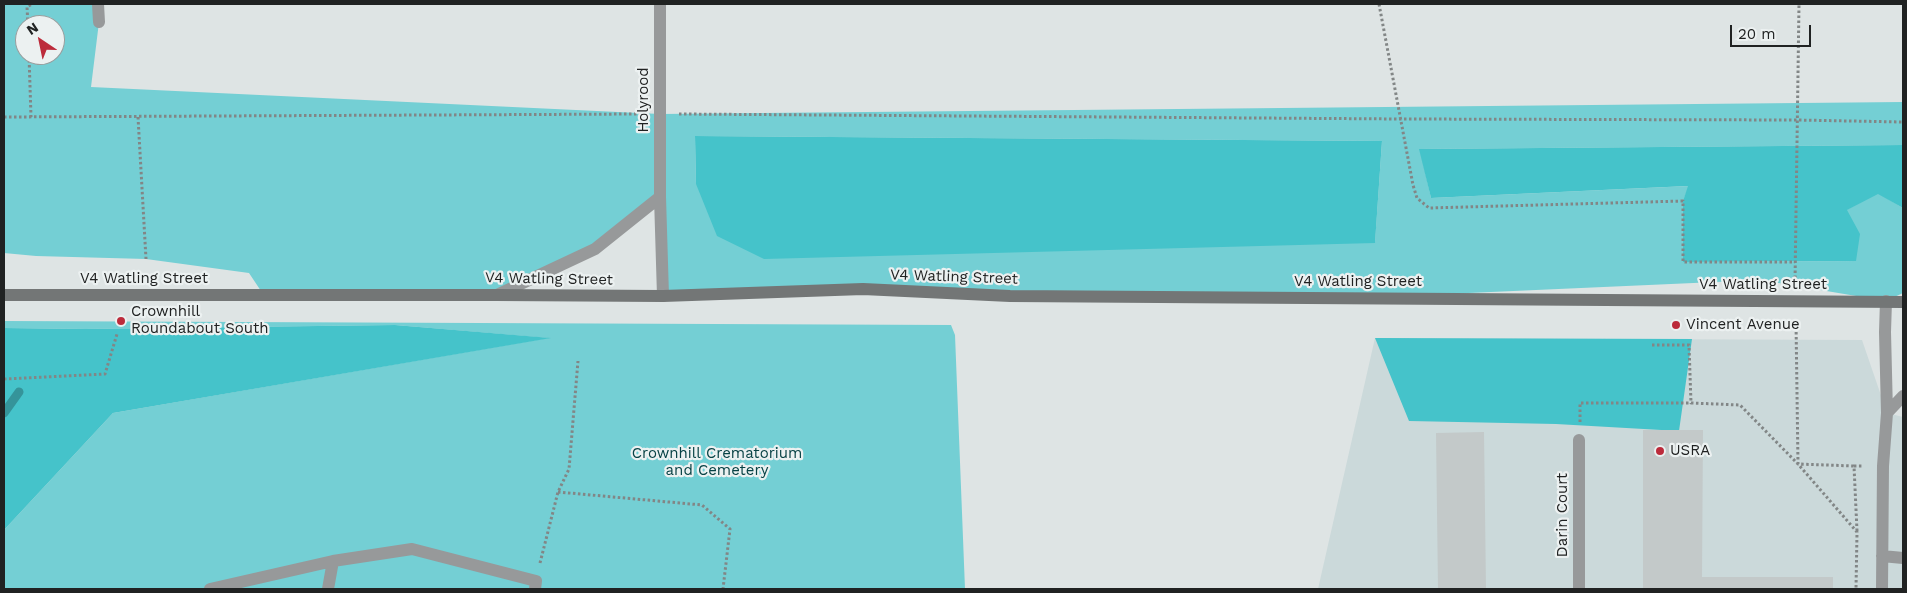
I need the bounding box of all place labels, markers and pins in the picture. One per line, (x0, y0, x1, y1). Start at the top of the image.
place label: Crownhill Roundabout South (131, 303, 269, 338)
marker: Crownhill Roundabout South (115, 315, 127, 327)
place label: Vincent Avenue (1686, 316, 1800, 334)
marker: Vincent Avenue (1670, 319, 1682, 331)
place label: USRA (1670, 442, 1710, 460)
marker: USRA (1654, 445, 1666, 457)

